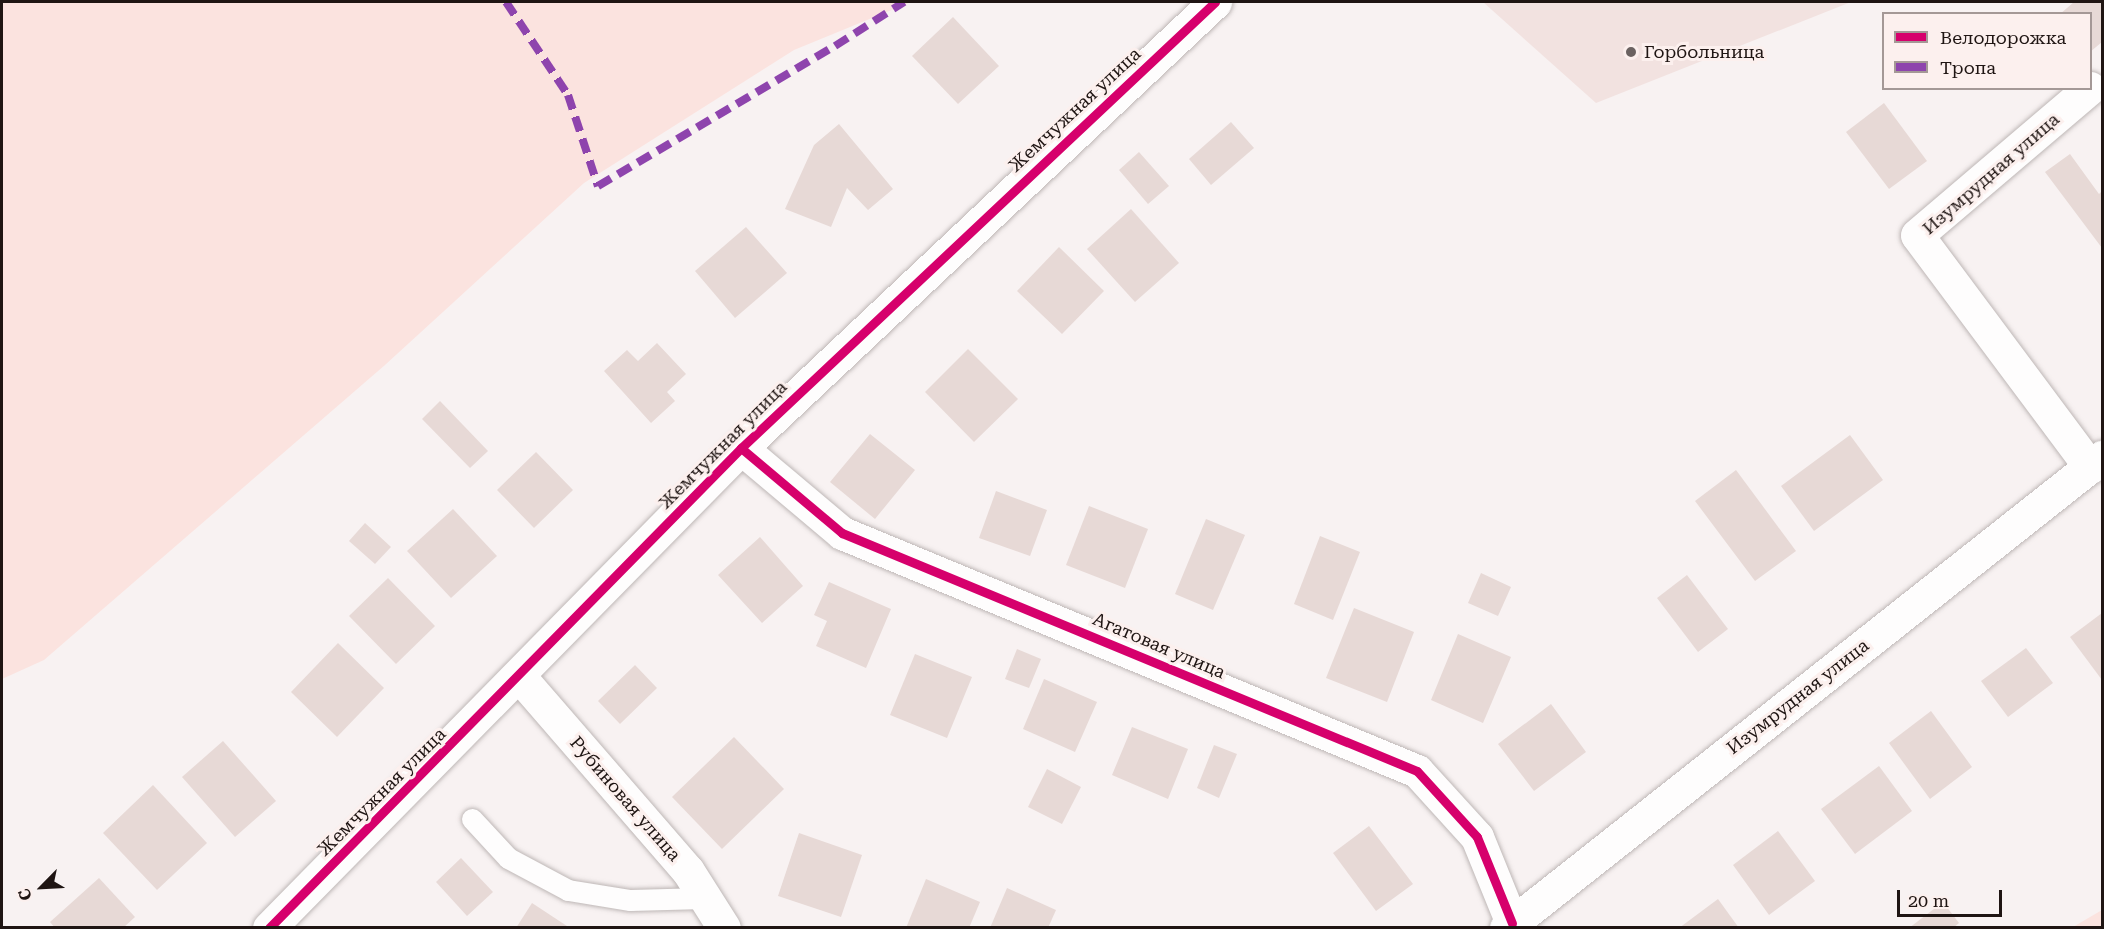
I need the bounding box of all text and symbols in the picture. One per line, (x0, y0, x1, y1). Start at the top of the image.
legend (1882, 12, 2092, 90)
text: Велодорожка (1940, 27, 2066, 48)
place label: Горбольница (1644, 41, 1764, 63)
street label: Жемчужная улица (1005, 43, 1145, 177)
marker: Горбольница (1622, 43, 1640, 61)
text: Тропа (1940, 57, 1996, 78)
street label: Изумрудная улица (1918, 109, 2064, 239)
street label: Жемчужная улица (654, 376, 792, 514)
street label: Агатовая улица (1090, 608, 1228, 684)
street label: Изумрудная улица (1723, 635, 1873, 759)
street label: Жемчужная улица (313, 723, 451, 861)
street label: Рубиновая улица (565, 732, 685, 866)
north arrow (12, 857, 72, 917)
scale bar (1900, 878, 2005, 916)
text: С (14, 886, 36, 904)
text: 20 m (1908, 890, 1949, 911)

